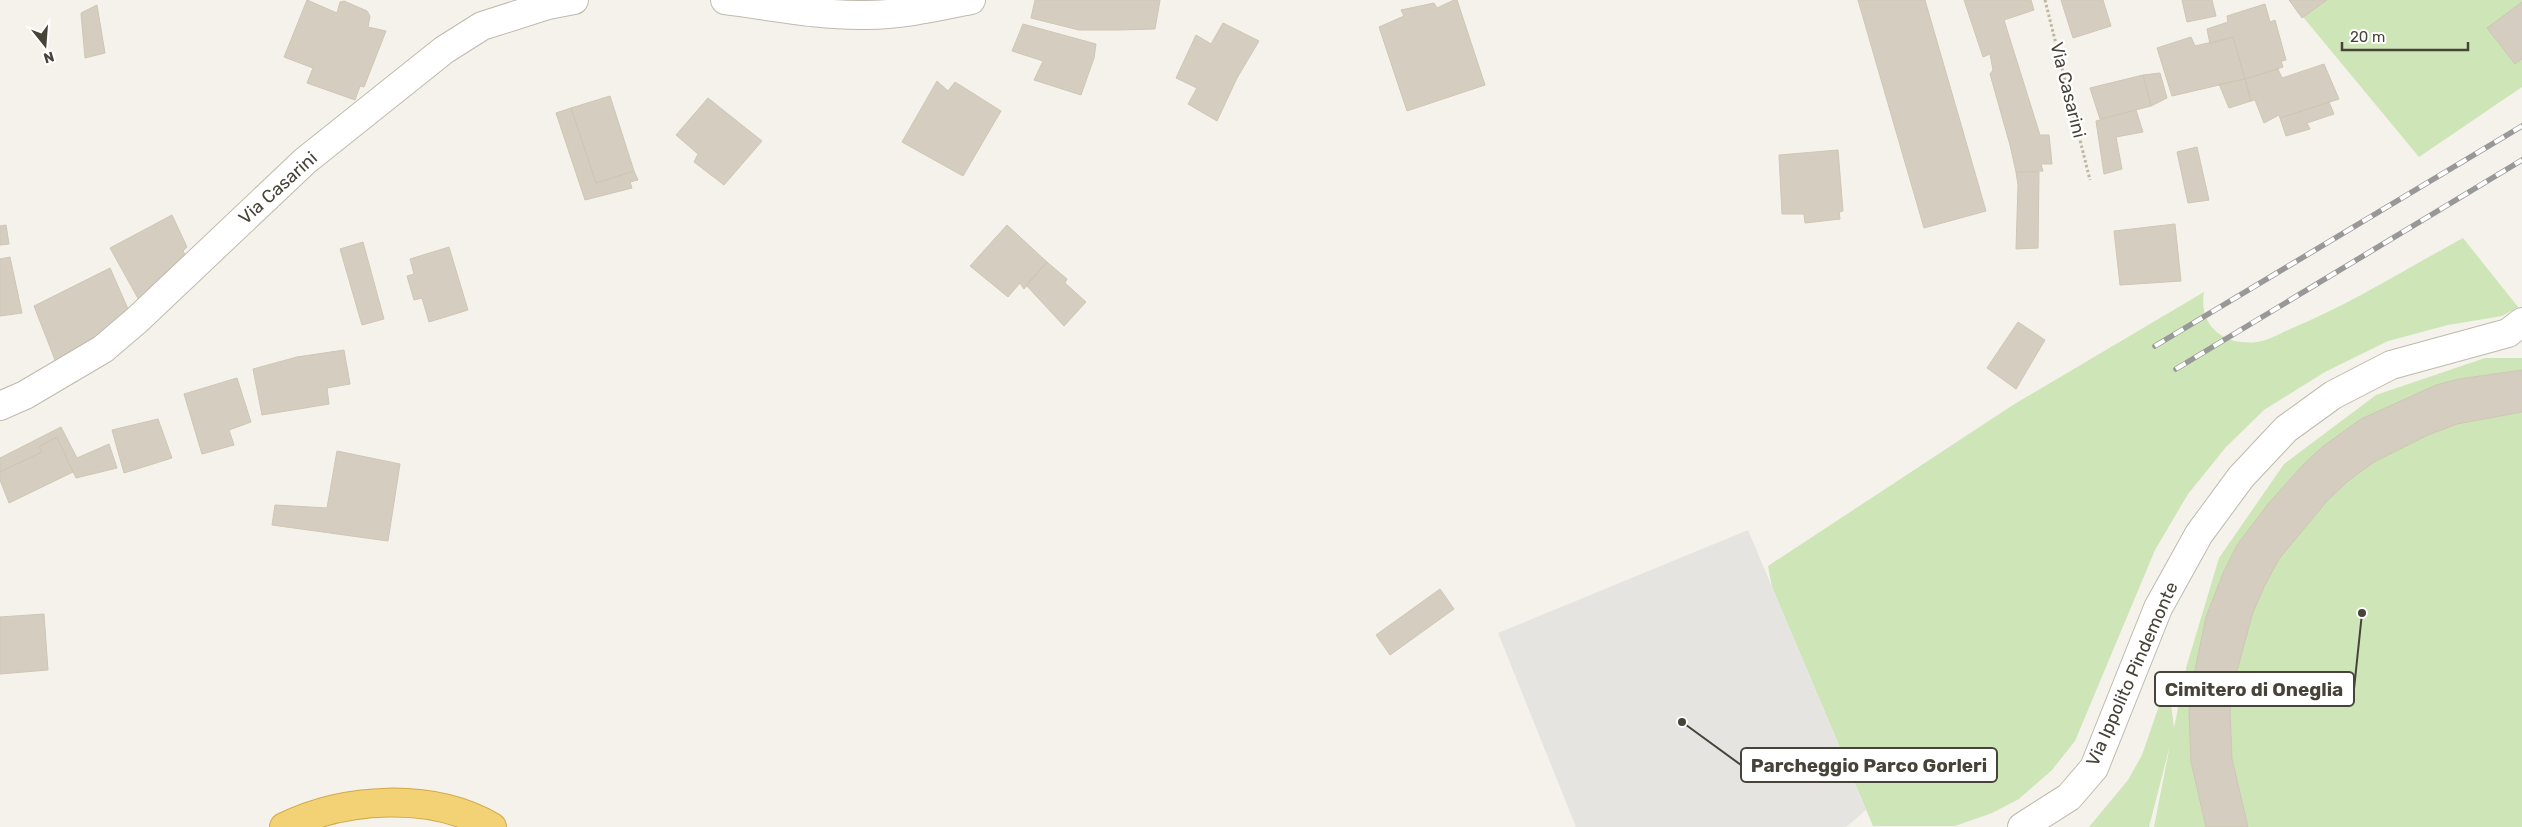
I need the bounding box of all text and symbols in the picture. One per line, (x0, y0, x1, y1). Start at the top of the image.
north arrow (20, 20, 70, 70)
scale bar (2342, 20, 2468, 52)
text: 20 m (2350, 28, 2385, 46)
street label: Via Casarini (2045, 40, 2091, 140)
text: N (41, 47, 56, 67)
street label: Via Casarini (234, 147, 322, 229)
street label: Via Ippolito Pindemonte (2081, 578, 2183, 770)
callout: Cimitero di Oneglia (2155, 672, 2354, 706)
text: Cimitero di Oneglia (2165, 678, 2343, 701)
callout: Parcheggio Parco Gorleri (1741, 748, 1997, 782)
text: Parcheggio Parco Gorleri (1751, 754, 1987, 777)

